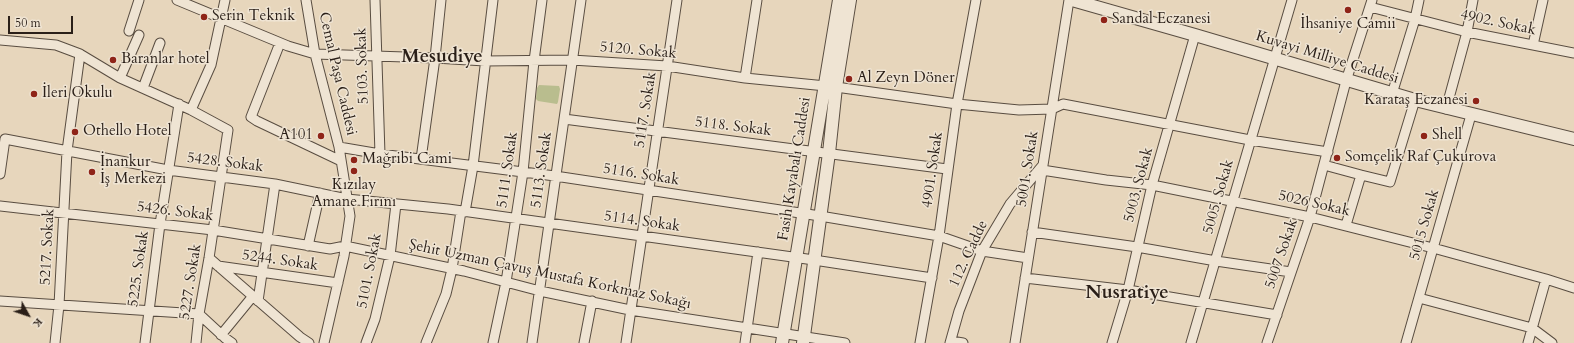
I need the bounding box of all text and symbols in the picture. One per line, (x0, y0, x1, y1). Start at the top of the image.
marker: İhsaniye Camii (1343, 5, 1353, 15)
street label: 4902. Sokak (1459, 6, 1537, 40)
scale bar (10, 8, 75, 34)
place label: Serin Teknik (212, 8, 295, 26)
street label: Cemal Paşa Caddesi (314, 11, 360, 137)
place label: Sandal Eczanesi (1112, 11, 1211, 29)
marker: Serin Teknik (199, 12, 209, 22)
text: 50 m (15, 15, 41, 31)
marker: Sandal Eczanesi (1099, 15, 1109, 25)
place label: İhsaniye Camii (1300, 16, 1396, 34)
street label: 5103. Sokak (353, 27, 373, 105)
street label: Kuvayi Milliye Caddesi (1253, 28, 1401, 88)
street label: 5120. Sokak (599, 39, 677, 63)
district label: Mesudiye (401, 47, 483, 69)
place label: Baranlar hotel (121, 51, 210, 69)
marker: Baranlar hotel (108, 55, 118, 65)
place label: Al Zeyn Döner (857, 70, 955, 88)
street label: 5117. Sokak (631, 71, 661, 149)
marker: Al Zeyn Döner (844, 74, 854, 84)
place label: İleri Okulu (42, 85, 113, 103)
marker: İleri Okulu (29, 89, 39, 99)
place label: Karataş Eczanesi (1364, 92, 1468, 110)
street label: Fasih Kayabalı Caddesi (775, 96, 815, 242)
marker: Karataş Eczanesi (1471, 96, 1481, 106)
street label: 5118. Sokak (694, 113, 772, 141)
place label: Othello Hotel (83, 123, 172, 141)
marker: Othello Hotel (70, 127, 80, 137)
place label: A101 (279, 127, 313, 145)
place label: Shell (1432, 127, 1462, 145)
street label: 5001. Sokak (1013, 130, 1043, 208)
marker: A101 (316, 131, 326, 141)
street label: 5111. Sokak (494, 131, 522, 209)
street label: 5113. Sokak (528, 131, 556, 209)
street label: 4901. Sokak (919, 131, 947, 209)
marker: Shell (1419, 131, 1429, 141)
street label: 5003. Sokak (1120, 146, 1158, 224)
street label: 5428. Sokak (186, 149, 264, 177)
place label: Somçelik Raf Çukurova (1345, 149, 1496, 167)
place label: Mağribi Cami (362, 151, 452, 169)
marker: Somçelik Raf Çukurova (1332, 153, 1342, 163)
place label: İnankur İş Merkezi (100, 154, 166, 189)
marker: Mağribi Cami (349, 155, 359, 165)
street label: 5005. Sokak (1200, 158, 1238, 236)
street label: 5116. Sokak (602, 160, 680, 190)
marker: Kızılay Amane Fırını (349, 166, 359, 176)
marker: İnankur İş Merkezi (87, 167, 97, 177)
place label: Kızılay Amane Fırını (312, 177, 396, 212)
street label: 5026 Sokak (1276, 187, 1352, 221)
street label: 5015 Sokak (1406, 187, 1444, 263)
street label: 5426. Sokak (136, 198, 214, 226)
street label: 5217. Sokak (37, 208, 59, 286)
street label: 5114. Sokak (603, 208, 681, 236)
street label: 5007 Sokak (1262, 217, 1302, 291)
street label: 112. Cadde (946, 218, 992, 290)
street label: 5225. Sokak (125, 230, 153, 308)
street label: 5101. Sokak (354, 232, 386, 310)
street label: Şehit Uzman Çavuş Mustafa Korkmaz Sokağı (407, 236, 693, 314)
street label: 5227. Sokak (176, 243, 206, 321)
street label: 5244. Sokak (241, 247, 319, 275)
district label: Nusratiye (1085, 283, 1169, 305)
north arrow (8, 295, 48, 335)
text: K (29, 315, 46, 331)

